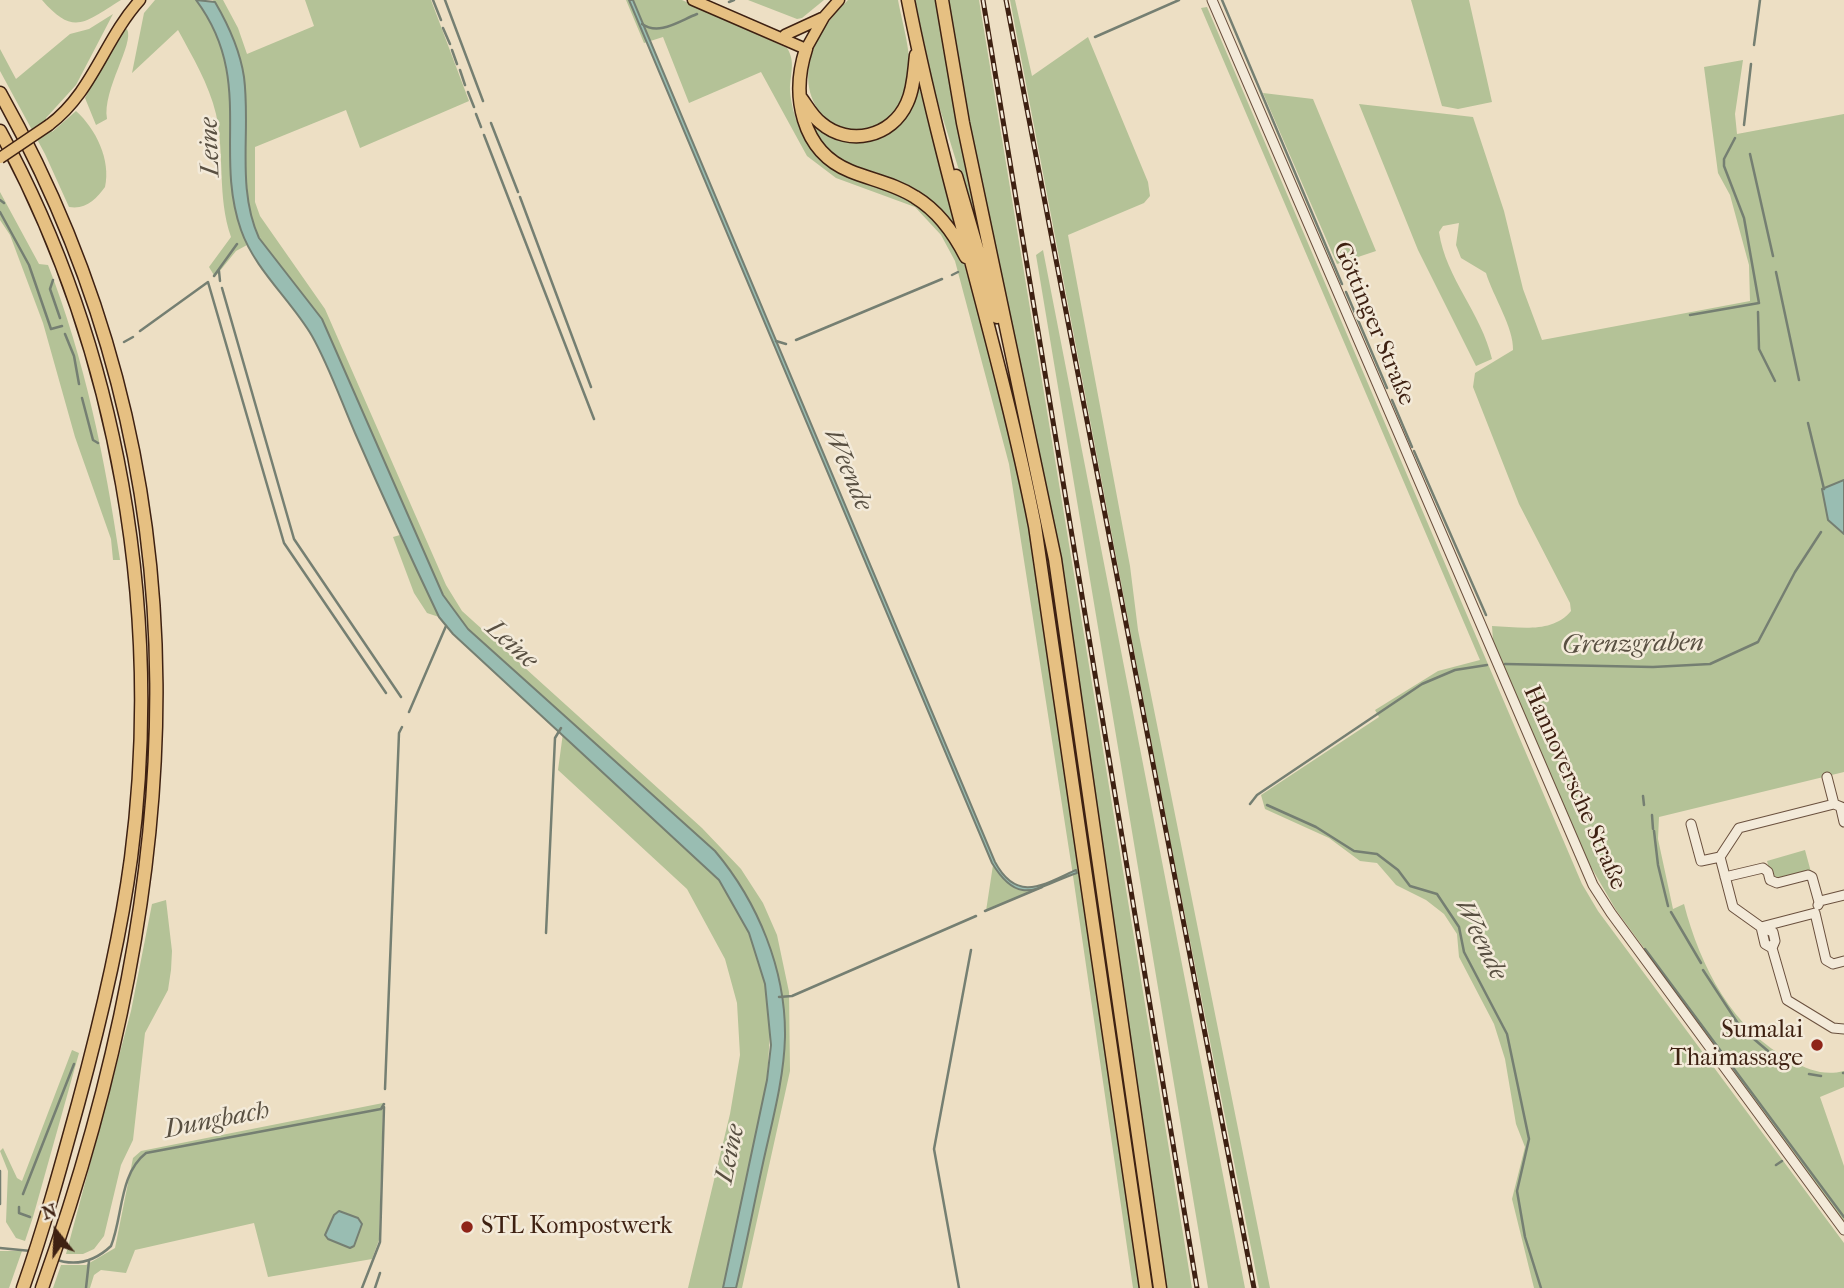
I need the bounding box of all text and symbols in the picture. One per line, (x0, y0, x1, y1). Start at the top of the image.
water label: Leine (194, 117, 228, 177)
street label: Göttinger Straße (1326, 238, 1420, 410)
water label: Weende (816, 424, 878, 516)
water label: Leine (479, 614, 543, 676)
water label: Grenzgraben (1562, 628, 1704, 662)
street label: Hannoversche Straße (1516, 682, 1632, 894)
water label: Weende (1447, 895, 1513, 985)
place label: Sumalai Thaimassage (1670, 1017, 1803, 1073)
marker: Sumalai Thaimassage (1809, 1037, 1825, 1053)
water label: Dungbach (162, 1096, 272, 1146)
water label: Leine (710, 1122, 752, 1186)
north arrow (21, 1197, 91, 1267)
text: N (39, 1199, 60, 1225)
place label: STL Kompostwerk (481, 1213, 672, 1241)
marker: STL Kompostwerk (459, 1219, 475, 1235)

